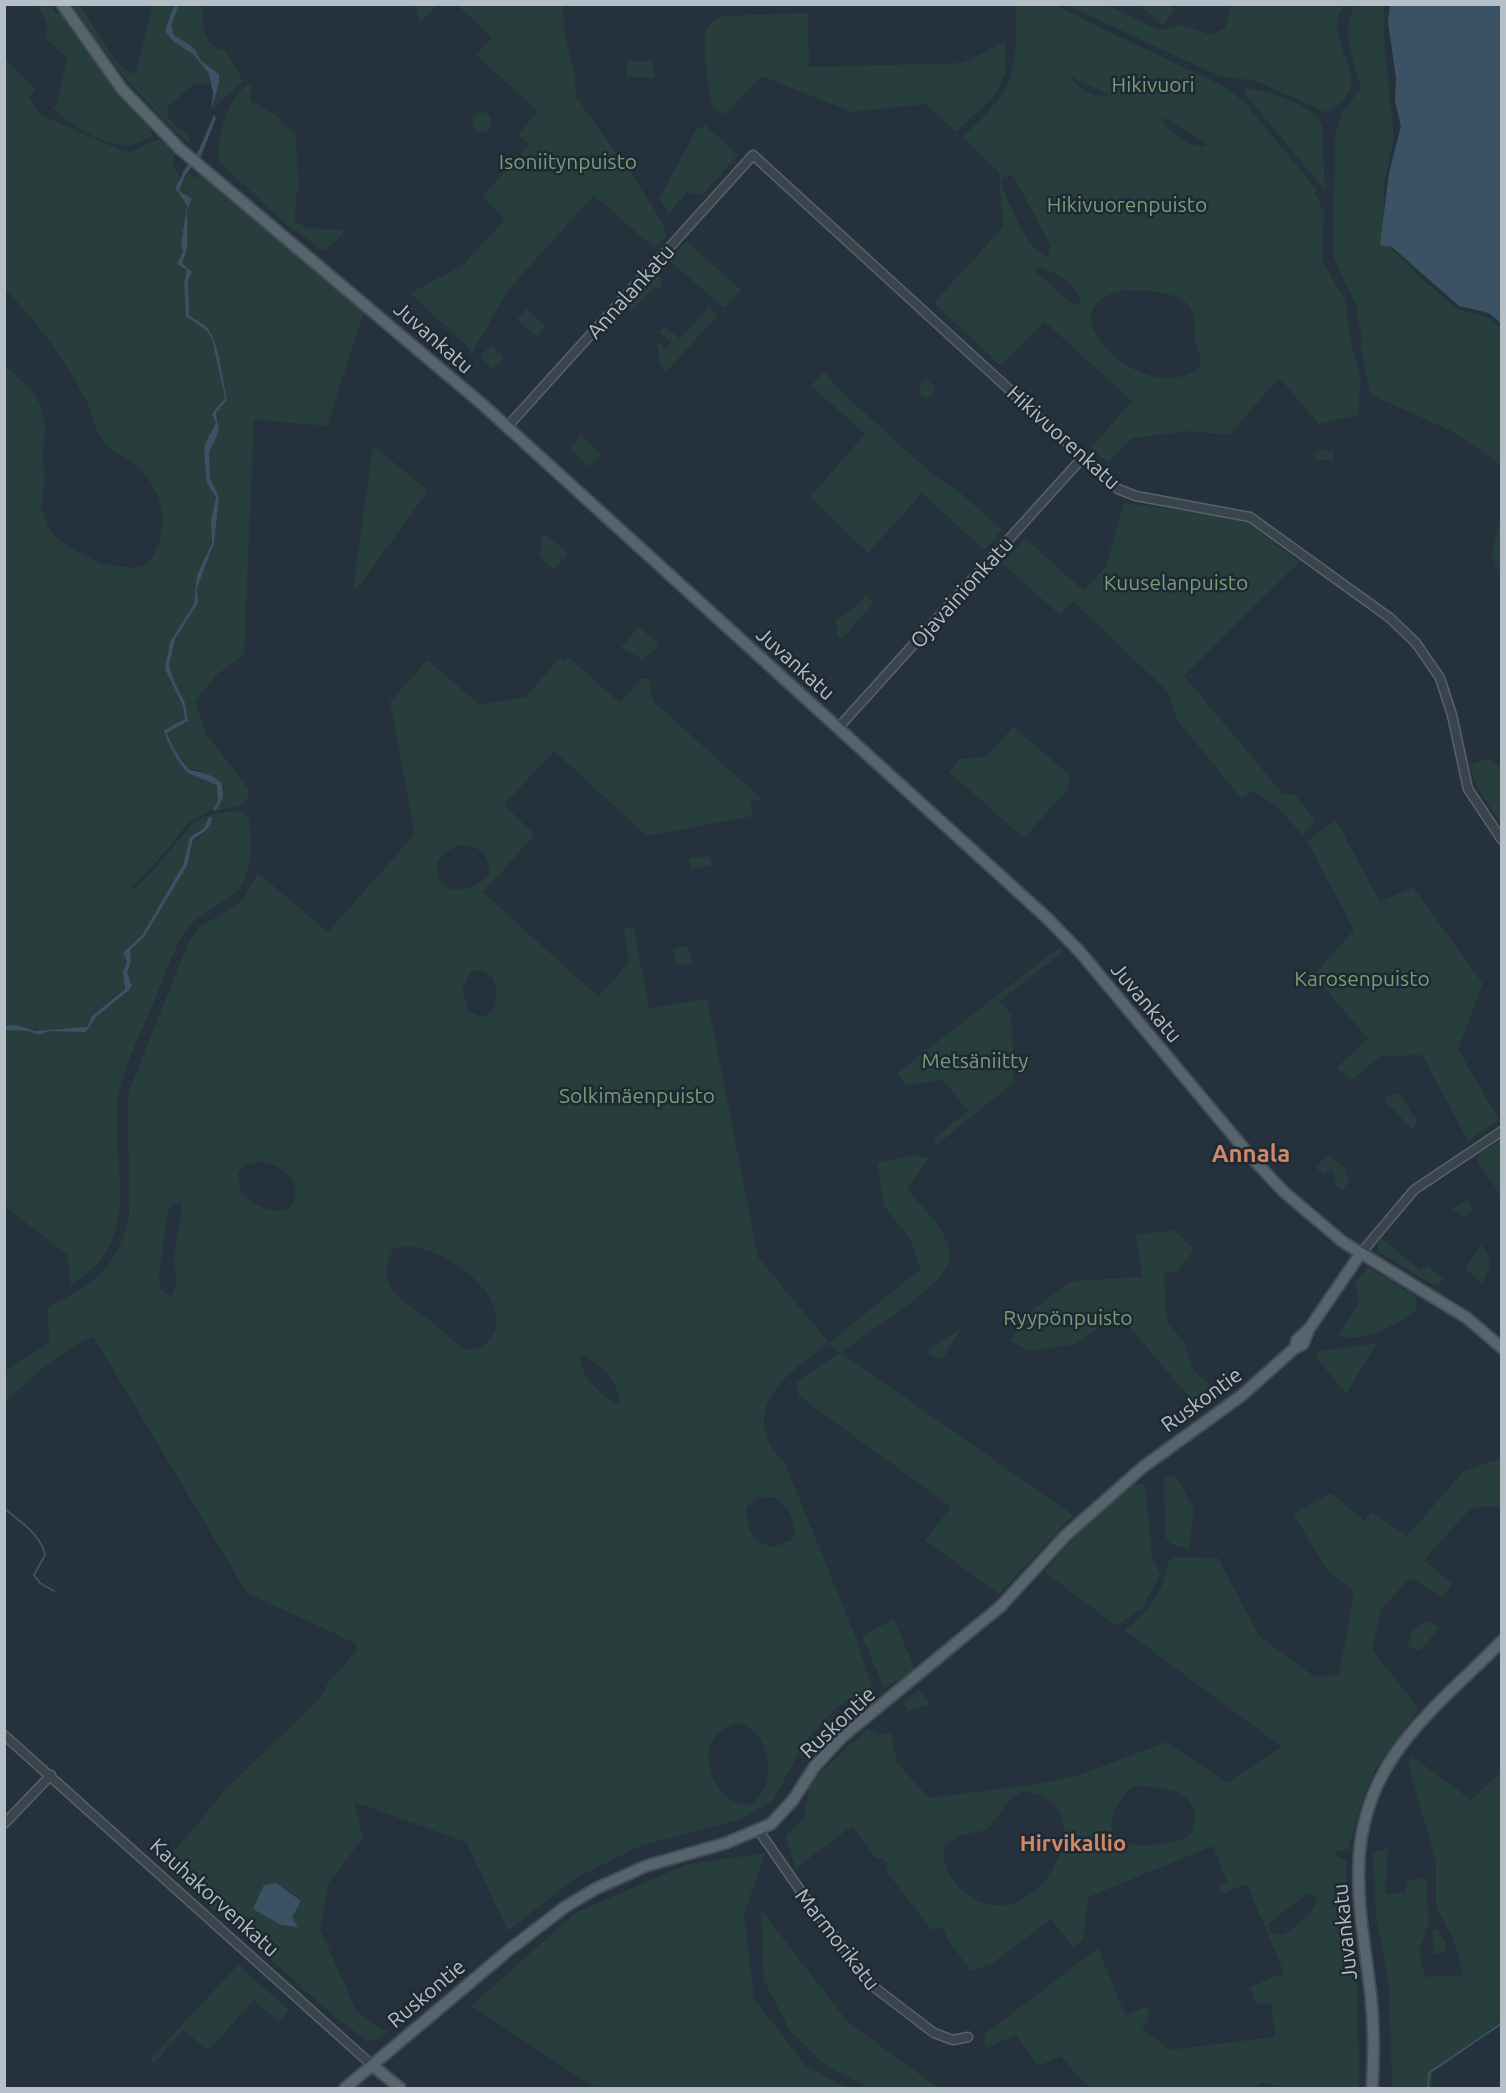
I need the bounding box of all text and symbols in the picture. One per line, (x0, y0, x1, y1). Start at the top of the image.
park label: Hikivuori (1112, 72, 1195, 96)
park label: Isoniitynpuisto (499, 149, 637, 173)
park label: Hikivuorenpuisto (1047, 192, 1207, 216)
street label: Annalankatu (581, 239, 679, 343)
street label: Juvankatu (390, 296, 478, 378)
street label: Hikivuorenkatu (1003, 380, 1125, 494)
street label: Ojavainionkatu (905, 531, 1017, 653)
park label: Kuuselanpuisto (1104, 570, 1248, 594)
street label: Juvankatu (752, 622, 840, 704)
street label: Juvankatu (1107, 957, 1187, 1047)
park label: Karosenpuisto (1294, 966, 1430, 990)
park label: Metsäniitty (922, 1048, 1028, 1072)
park label: Solkimäenpuisto (559, 1083, 715, 1107)
district label: Annala (1212, 1140, 1290, 1167)
park label: Ryypönpuisto (1003, 1305, 1133, 1329)
street label: Ruskontie (1156, 1362, 1246, 1436)
street label: Ruskontie (795, 1681, 879, 1763)
district label: Hirvikallio (1020, 1830, 1126, 1855)
street label: Kauhakorvenkatu (146, 1833, 284, 1961)
street label: Juvankatu (1327, 1883, 1361, 1981)
street label: Marmorikatu (791, 1884, 885, 1994)
street label: Ruskontie (382, 1954, 470, 2032)

